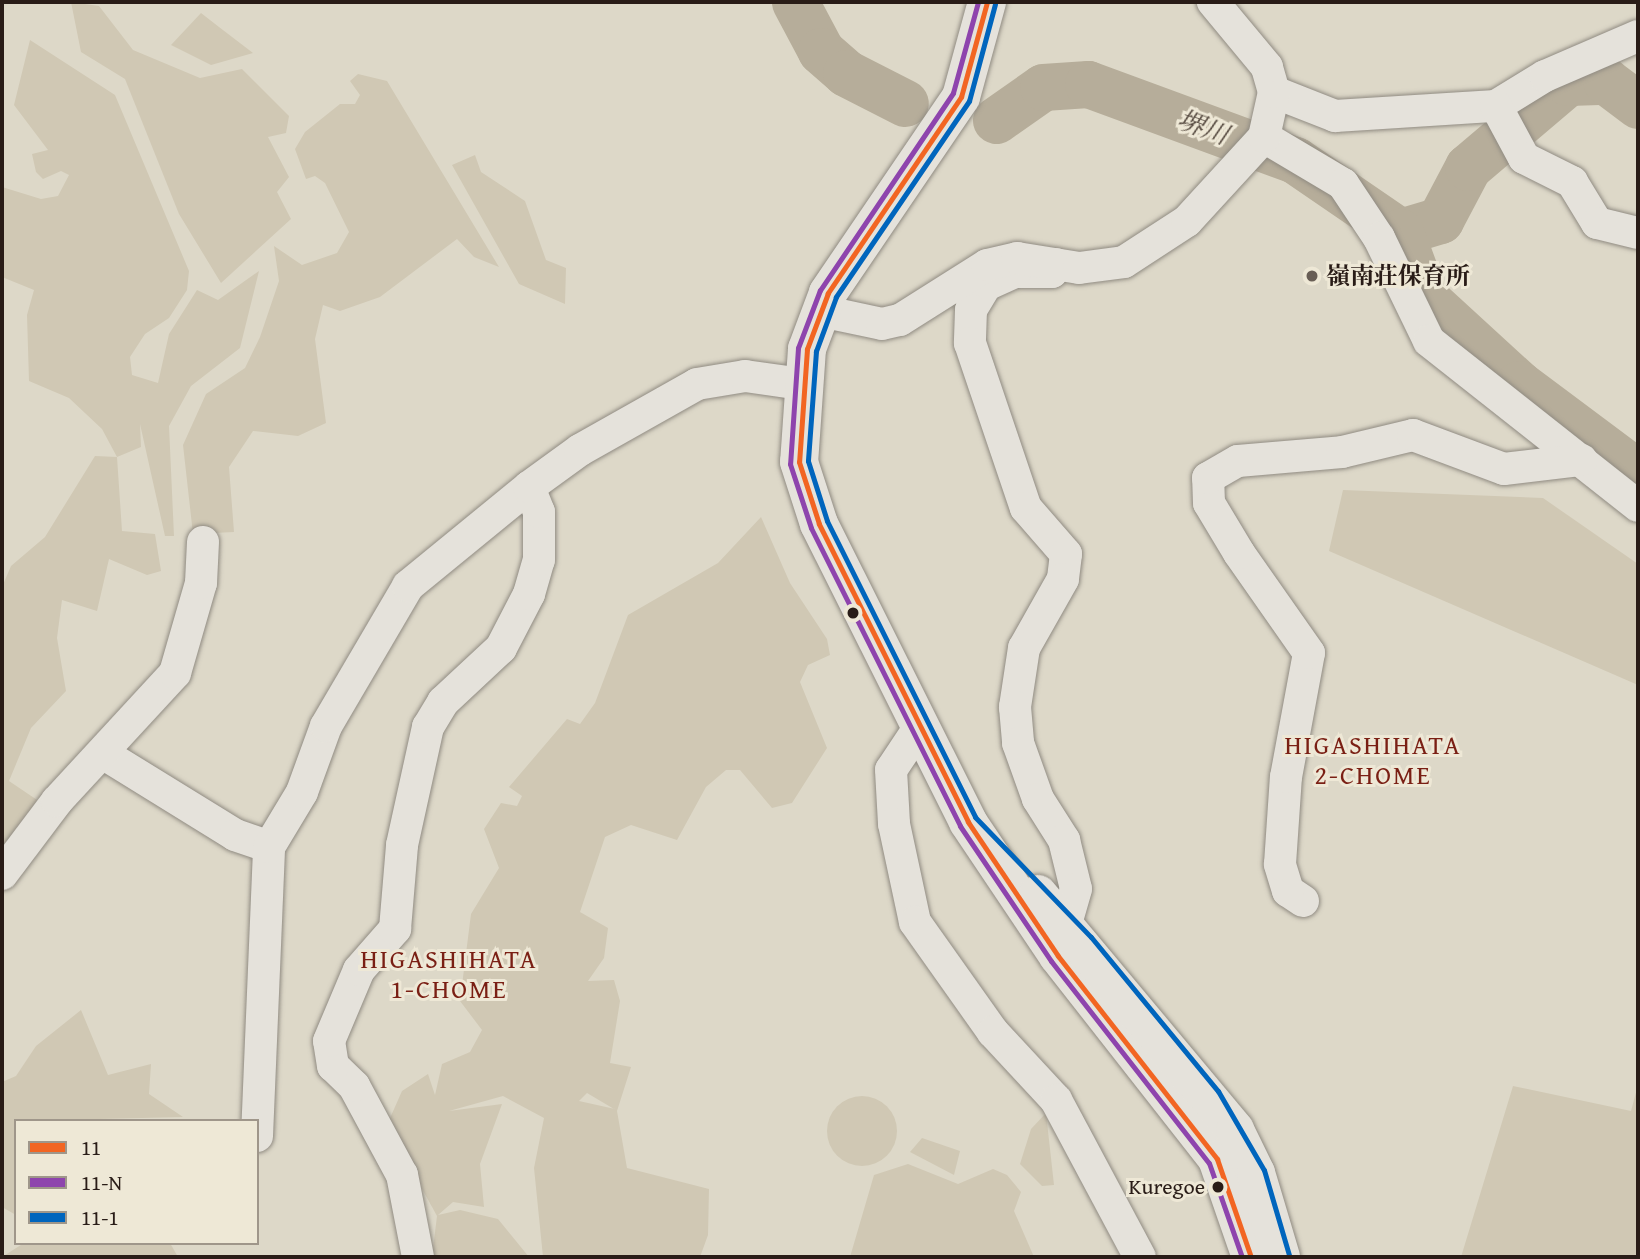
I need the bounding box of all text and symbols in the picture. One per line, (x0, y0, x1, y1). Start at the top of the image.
water label: 堺川 (1173, 103, 1233, 151)
place label: 嶺南荘保育所 (1326, 262, 1470, 290)
marker: 嶺南荘保育所 (1304, 268, 1320, 284)
unlabelled marker (846, 606, 860, 620)
district label: HIGASHIHATA 2-CHOME (1286, 729, 1460, 790)
district label: HIGASHIHATA 1-CHOME (362, 943, 536, 1004)
legend (14, 1119, 259, 1245)
text: 11 (81, 1132, 101, 1163)
text: 11-N (81, 1167, 122, 1198)
place label: Kuregoe (1129, 1174, 1205, 1200)
marker: Kuregoe (1211, 1180, 1225, 1194)
text: 11-1 (81, 1202, 119, 1233)

